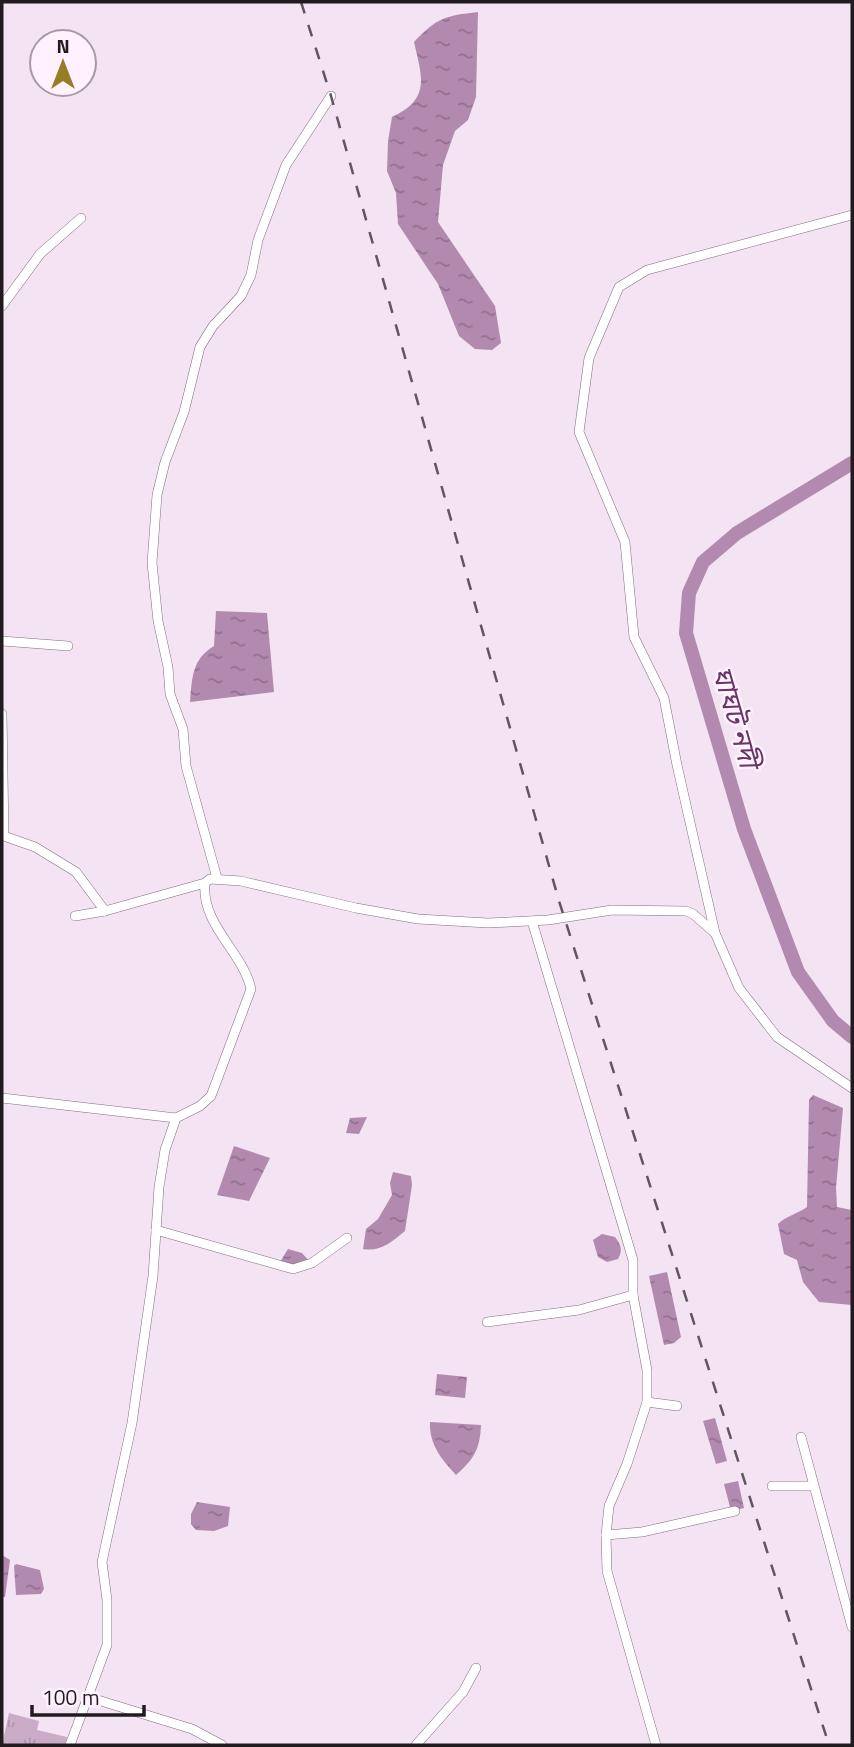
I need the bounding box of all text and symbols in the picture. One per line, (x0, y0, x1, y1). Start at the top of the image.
north arrow (28, 28, 98, 98)
text: N (56, 31, 70, 60)
water label: ঘাঘট নদী (702, 661, 773, 778)
scale bar (32, 1674, 144, 1718)
text: 100 m (42, 1681, 99, 1713)

